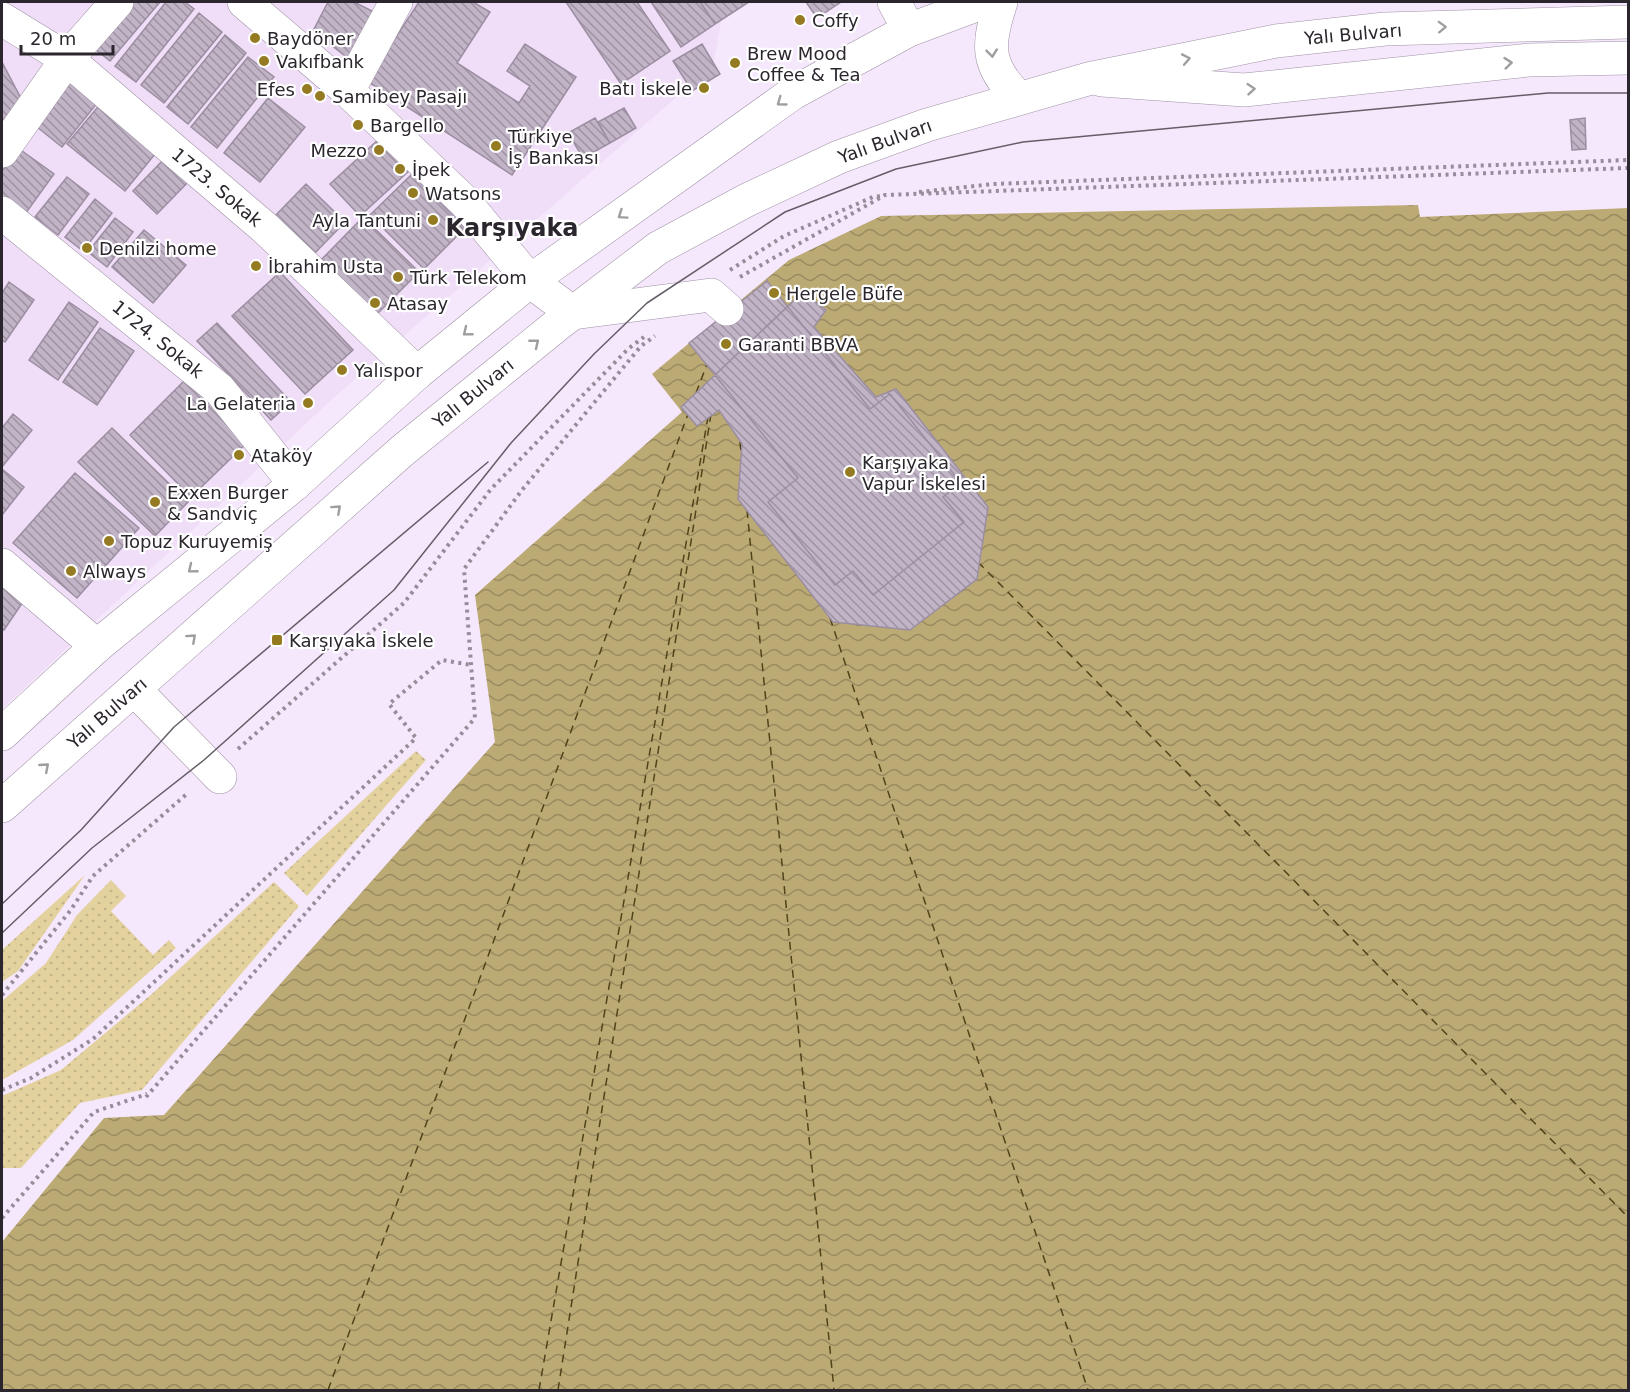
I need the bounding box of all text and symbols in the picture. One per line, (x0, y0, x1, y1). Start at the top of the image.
place label: Coffy (812, 10, 859, 31)
marker: Coffy (793, 13, 807, 27)
scale bar (21, 18, 112, 56)
street label: Yalı Bulvarı (1302, 19, 1403, 49)
one-way arrow (1437, 21, 1446, 34)
text: 20 m (30, 28, 76, 49)
place label: Baydöner (267, 28, 354, 49)
marker: Baydöner (248, 31, 262, 45)
place label: Brew Mood Coffee & Tea (747, 43, 861, 85)
one-way arrow (985, 49, 998, 58)
place label: Vakıfbank (276, 51, 365, 72)
one-way arrow (1181, 53, 1191, 66)
marker: Vakıfbank (257, 54, 271, 68)
marker: Brew Mood Coffee & Tea (728, 56, 742, 70)
one-way arrow (1503, 57, 1512, 70)
place label: Batı İskele (599, 78, 692, 99)
place label: Efes (257, 79, 295, 100)
marker: Batı İskele (697, 81, 711, 95)
marker: Efes (300, 82, 314, 96)
one-way arrow (1246, 83, 1255, 96)
place label: Samibey Pasajı (332, 86, 467, 107)
marker: Samibey Pasajı (313, 89, 327, 103)
one-way arrow (777, 95, 788, 106)
street label: Yalı Bulvarı (834, 114, 935, 168)
place label: Bargello (370, 115, 444, 136)
marker: Bargello (351, 118, 365, 132)
place label: Türkiye İş Bankası (507, 126, 599, 168)
marker: Türkiye İş Bankası (489, 139, 503, 153)
place label: Mezzo (310, 140, 367, 161)
street label: 1723. Sokak (168, 143, 267, 231)
marker: Mezzo (372, 143, 386, 157)
place label: İpek (412, 159, 451, 180)
marker: İpek (393, 162, 407, 176)
place label: Watsons (425, 183, 501, 204)
marker: Watsons (406, 186, 420, 200)
one-way arrow (618, 208, 629, 219)
place label: Ayla Tantuni (312, 210, 421, 231)
marker: Ayla Tantuni (426, 213, 440, 227)
district label: Karşıyaka (445, 214, 579, 242)
place label: Denilzi home (99, 238, 217, 259)
marker: Denilzi home (80, 241, 94, 255)
place label: İbrahim Usta (268, 256, 383, 277)
marker: İbrahim Usta (249, 259, 263, 273)
place label: Türk Telekom (409, 267, 527, 288)
marker: Türk Telekom (391, 270, 405, 284)
place label: Hergele Büfe (786, 283, 903, 304)
marker: Hergele Büfe (767, 286, 781, 300)
place label: Atasay (387, 293, 448, 314)
street label: 1724. Sokak (108, 296, 208, 383)
marker: Atasay (368, 296, 382, 310)
one-way arrow (463, 325, 474, 336)
place label: Garanti BBVA (738, 334, 859, 355)
marker: Garanti BBVA (719, 337, 733, 351)
one-way arrow (528, 339, 539, 350)
street label: Yalı Bulvarı (427, 354, 518, 433)
place label: Yalıspor (353, 360, 423, 381)
marker: Yalıspor (335, 363, 349, 377)
place label: La Gelateria (187, 393, 296, 414)
marker: La Gelateria (301, 396, 315, 410)
place label: Ataköy (251, 445, 313, 466)
marker: Ataköy (232, 448, 246, 462)
place label: Karşıyaka Vapur İskelesi (862, 452, 986, 494)
marker: Karşıyaka Vapur İskelesi (843, 465, 857, 479)
place label: Exxen Burger & Sandviç (167, 482, 289, 524)
marker: Exxen Burger & Sandviç (148, 495, 162, 509)
one-way arrow (331, 505, 341, 516)
place label: Topuz Kuruyemiş (120, 531, 273, 552)
marker: Topuz Kuruyemiş (102, 534, 116, 548)
place label: Always (83, 561, 146, 582)
one-way arrow (188, 562, 199, 573)
marker: Always (64, 564, 78, 578)
place label: Karşıyaka İskele (289, 630, 433, 651)
marker: Karşıyaka İskele (270, 633, 284, 647)
one-way arrow (185, 634, 195, 645)
street label: Yalı Bulvarı (62, 673, 151, 754)
one-way arrow (39, 763, 49, 774)

